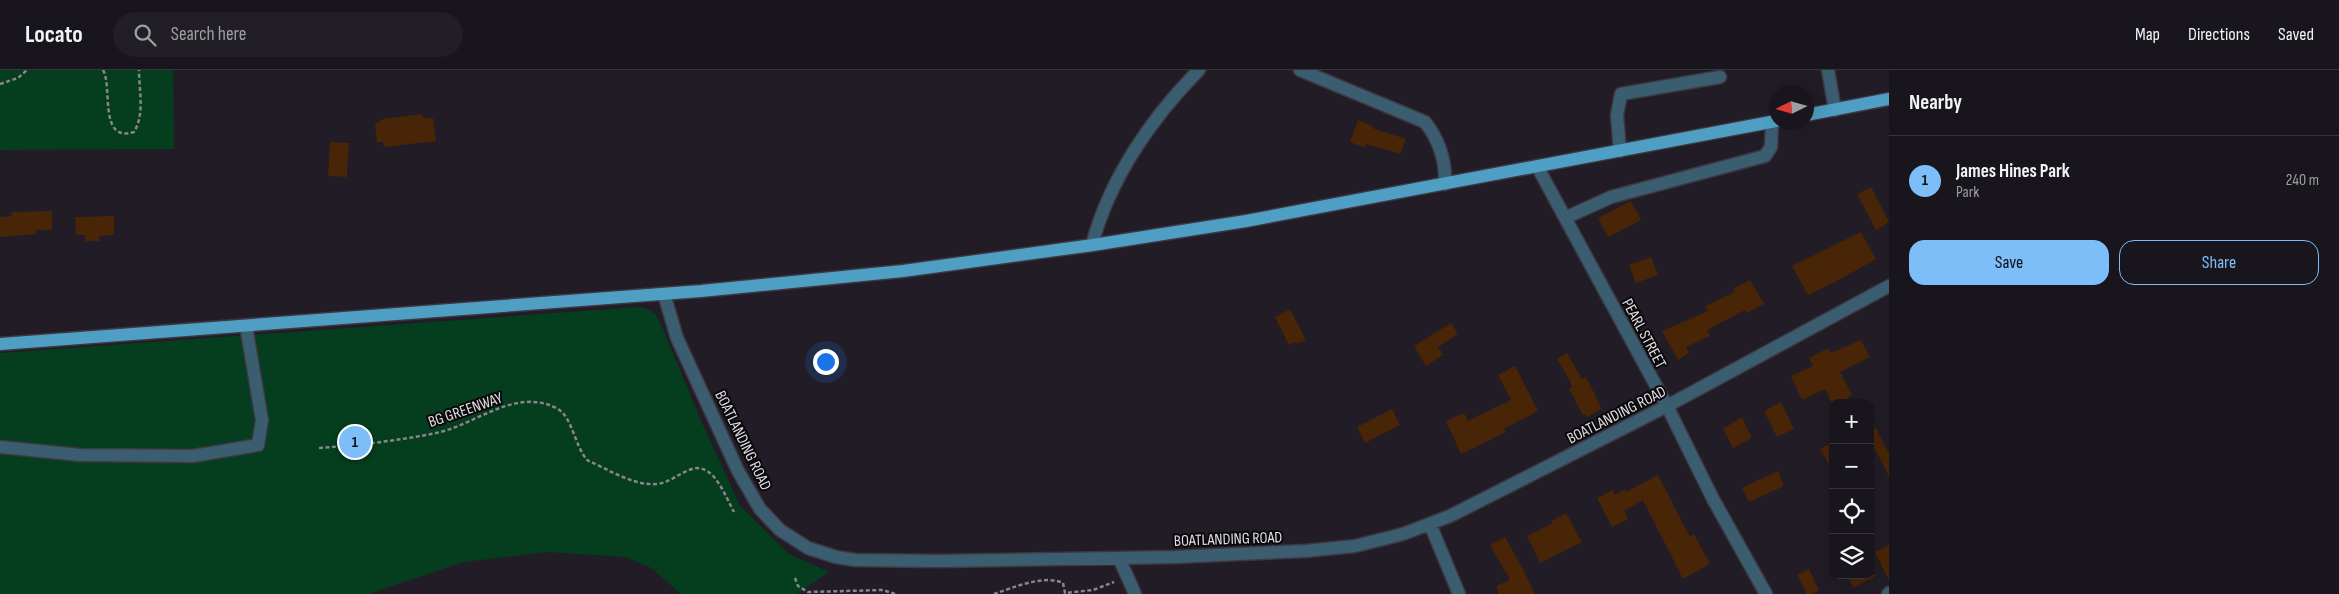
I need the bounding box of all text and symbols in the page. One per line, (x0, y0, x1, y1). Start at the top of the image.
search box (113, 12, 463, 57)
text: Locato (25, 20, 83, 49)
icon: search (131, 21, 159, 49)
text: Search here (171, 23, 246, 46)
text: Map (2135, 24, 2160, 45)
text: Directions (2188, 24, 2250, 45)
text: Saved (2278, 24, 2314, 45)
north arrow (1769, 85, 1814, 130)
text: Nearby (1909, 90, 1962, 115)
text: James Hines Park (1956, 160, 2070, 183)
text: 1 (1922, 171, 1928, 190)
text: 240 m (2286, 171, 2319, 190)
text: Park (1956, 183, 1979, 202)
button: Save (1909, 240, 2109, 285)
button: Share (2119, 240, 2319, 285)
street label: PEARL STREET (1617, 296, 1670, 372)
your location (813, 349, 839, 375)
street label: BOATLANDING ROAD (1564, 382, 1669, 448)
street label: BOATLANDING ROAD (710, 388, 775, 494)
street label: BG GREENWAY (426, 389, 505, 432)
map controls (1829, 399, 1874, 579)
button: + (1829, 399, 1874, 444)
pin: 1 (339, 423, 371, 461)
button: − (1829, 444, 1874, 489)
button: locate (1829, 489, 1874, 534)
street label: BOATLANDING ROAD (1174, 528, 1283, 551)
button: layers (1829, 534, 1874, 579)

